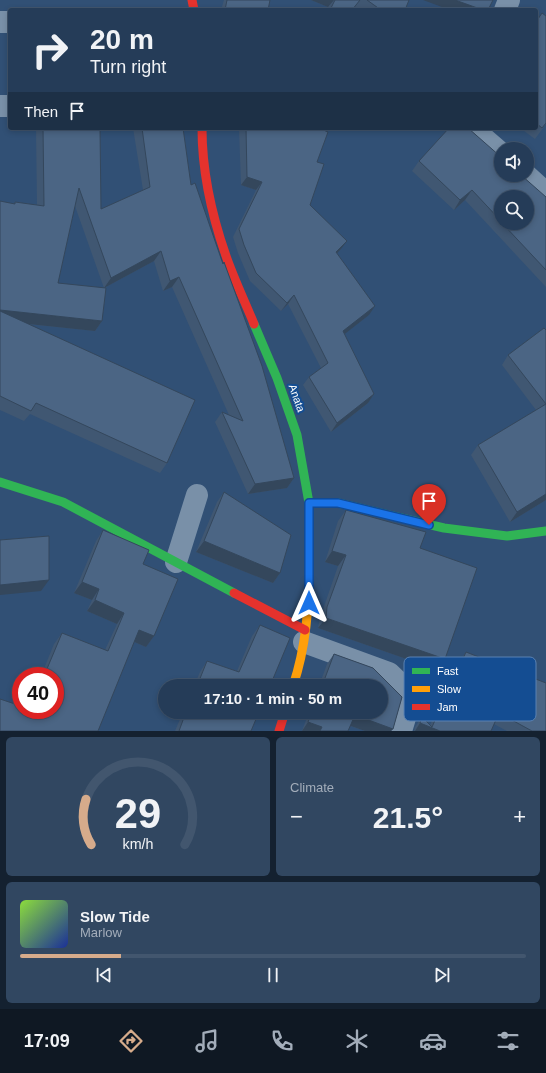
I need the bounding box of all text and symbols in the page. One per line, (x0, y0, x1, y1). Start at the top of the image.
icon: right (24, 24, 76, 76)
text: 20 m (90, 24, 154, 55)
text: Turn right (90, 57, 166, 77)
icon: arrive (66, 100, 88, 122)
text: Then (24, 103, 58, 120)
map controls (494, 142, 534, 230)
button: sound (494, 142, 534, 182)
button: search (494, 190, 534, 230)
street label: Anata (287, 382, 308, 414)
pin (412, 484, 446, 525)
icon: arrive (418, 490, 440, 512)
position arrow (288, 582, 330, 624)
legend (404, 657, 536, 721)
text: Fast (437, 665, 458, 677)
speed limit sign: 40 (12, 667, 64, 719)
text: Slow (437, 683, 461, 695)
text: 17:10 · 1 min · 50 m (204, 690, 342, 707)
text: Jam (437, 701, 458, 713)
text: Climate (290, 780, 334, 795)
text: 29 (115, 789, 161, 836)
text: 21.5° (373, 801, 443, 834)
text: − (290, 804, 303, 829)
text: + (513, 804, 526, 829)
text: km/h (123, 835, 154, 851)
text: Slow Tide (80, 908, 150, 925)
text: Marlow (80, 925, 122, 940)
icon: previous (93, 964, 115, 986)
icon: pause (262, 964, 284, 986)
icon: next (431, 964, 453, 986)
icon: directions (117, 1027, 145, 1055)
icon: music (193, 1027, 221, 1055)
icon: phone (268, 1027, 296, 1055)
icon: climate (343, 1027, 371, 1055)
icon: car (419, 1027, 447, 1055)
icon: filters (494, 1027, 522, 1055)
text: 17:09 (24, 1031, 70, 1051)

